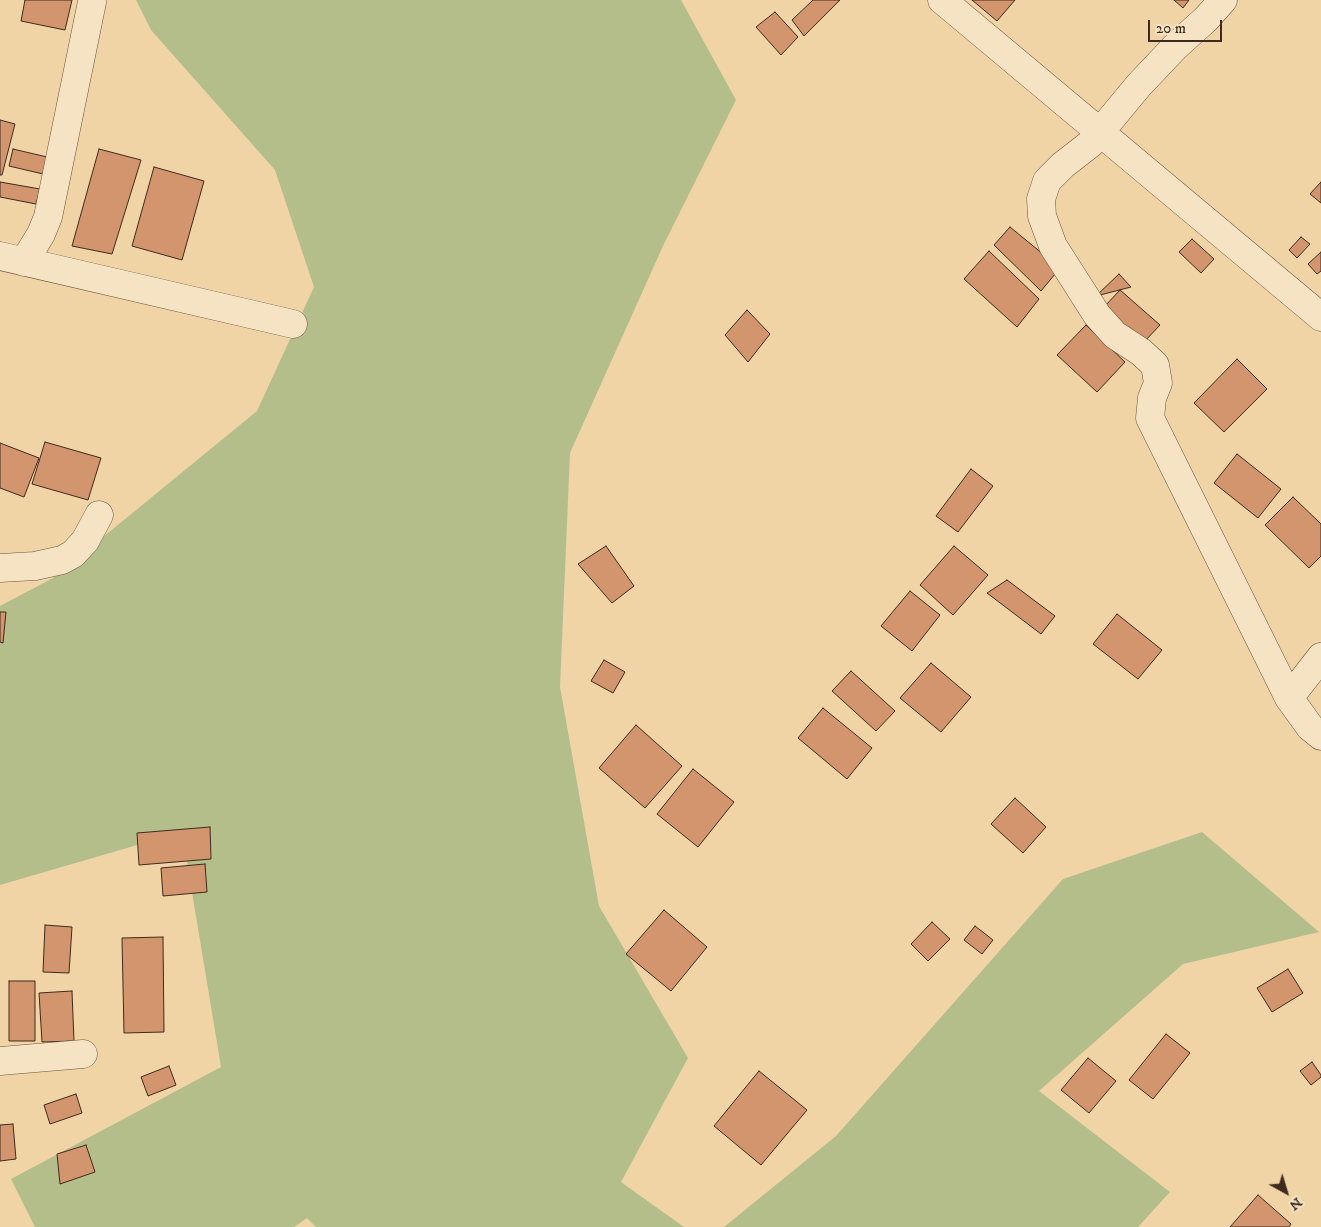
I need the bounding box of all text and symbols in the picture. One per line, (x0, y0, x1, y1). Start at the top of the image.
scale bar (1151, 10, 1225, 42)
text: 20 m (1156, 19, 1186, 38)
north arrow (1261, 1167, 1311, 1217)
text: N (1285, 1193, 1306, 1214)

